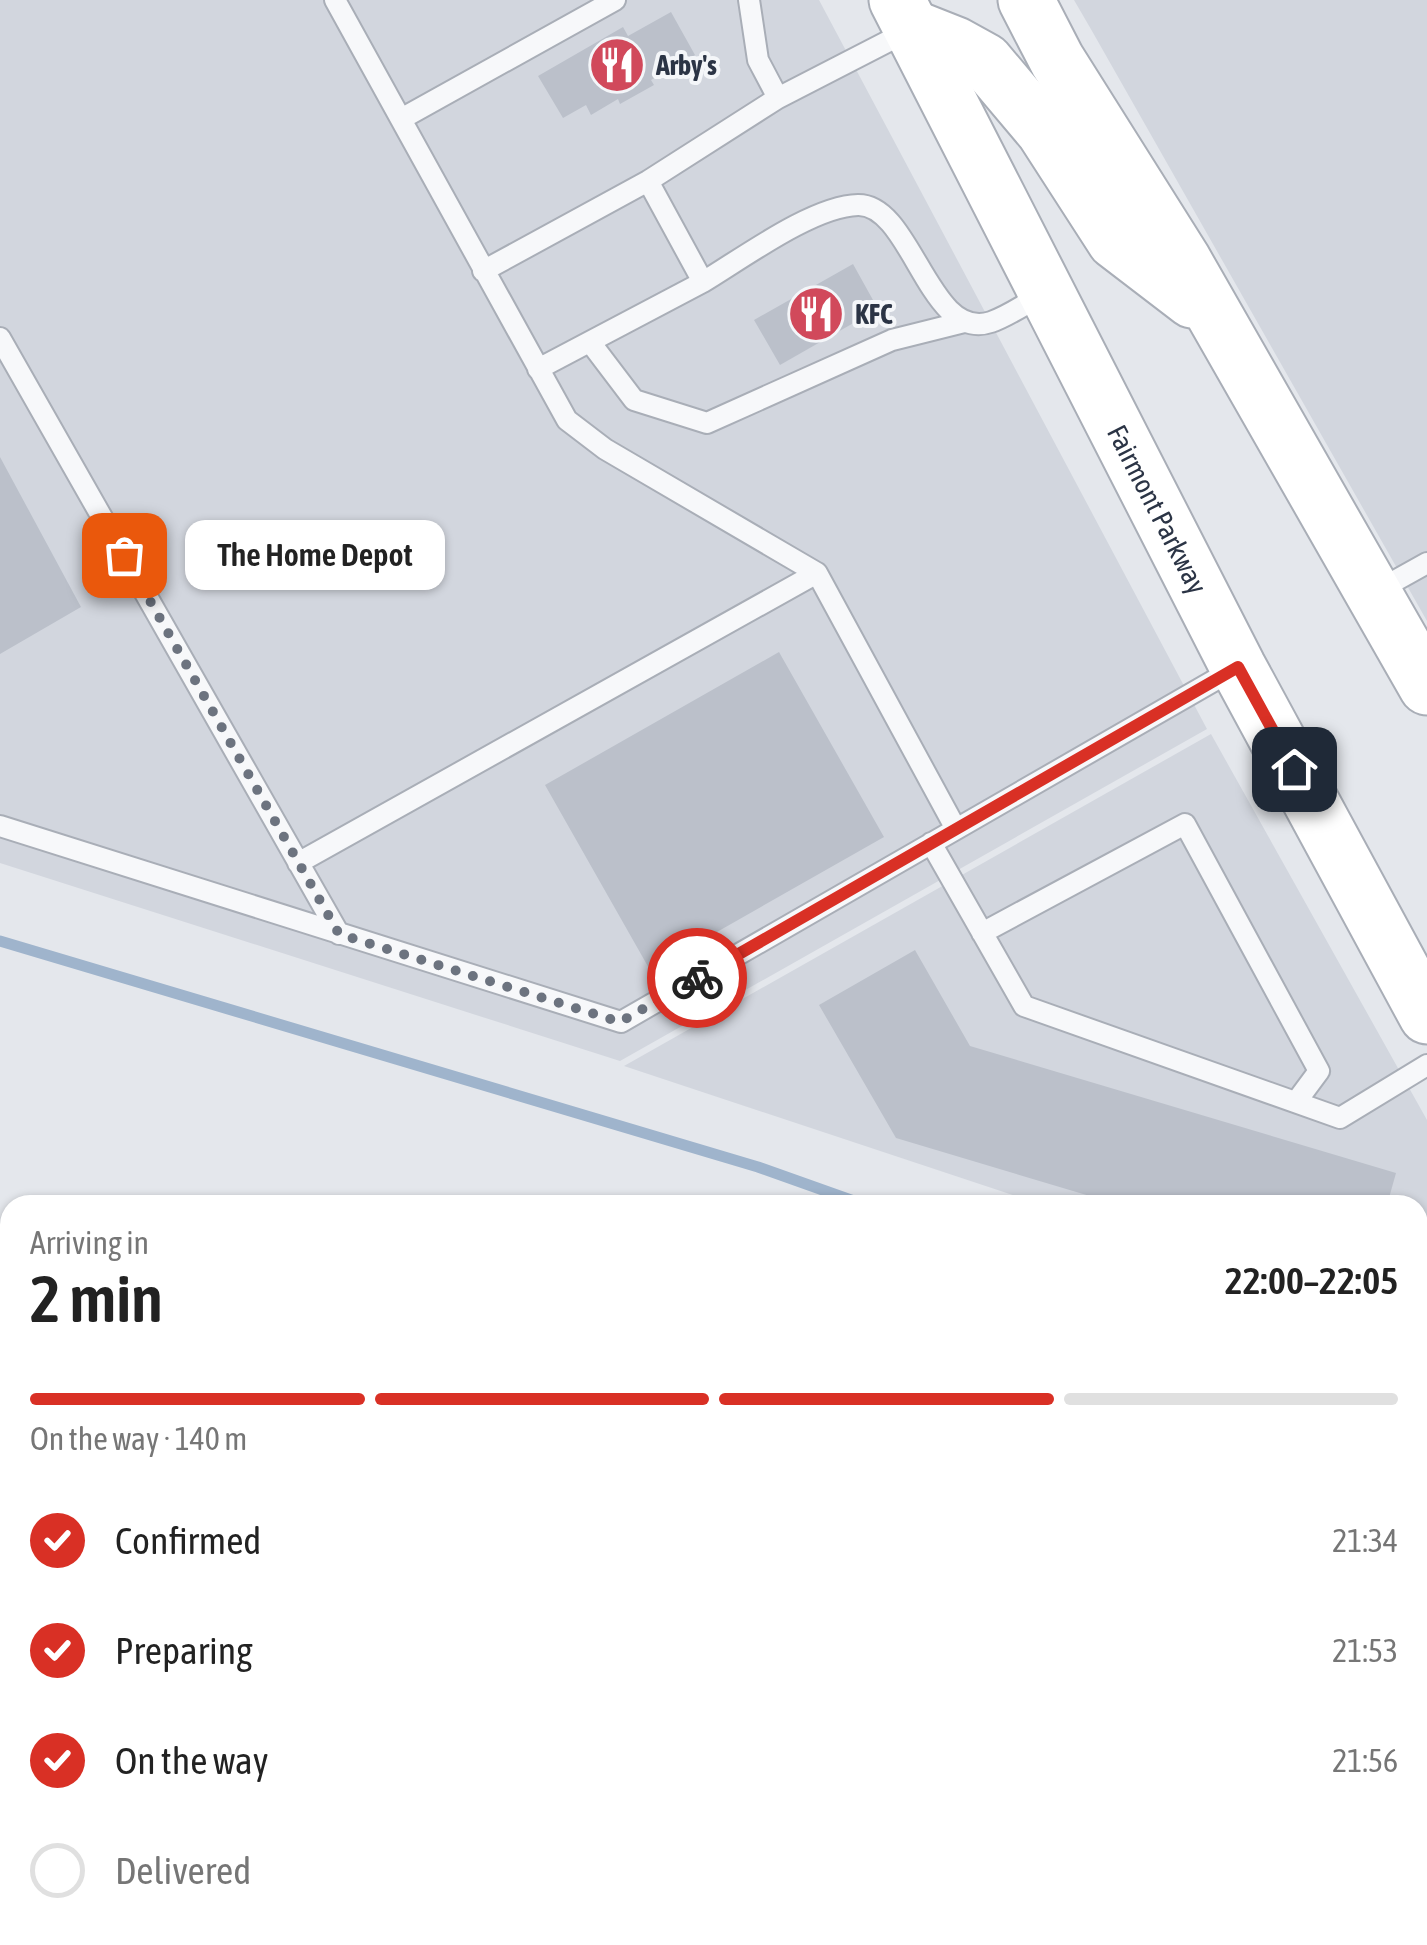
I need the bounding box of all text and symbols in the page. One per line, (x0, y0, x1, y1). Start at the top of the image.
restaurant icon: Arby's (587, 35, 647, 95)
place label: Arby's (655, 49, 717, 81)
restaurant icon: KFC (786, 284, 846, 344)
place label: KFC (855, 298, 893, 330)
street label: Fairmont Parkway (1101, 420, 1214, 599)
pin (82, 513, 167, 598)
callout: The Home Depot (184, 520, 444, 590)
icon: bag (97, 528, 152, 583)
text: The Home Depot (217, 536, 413, 573)
pin (1252, 727, 1337, 812)
icon: home (1267, 742, 1322, 797)
courier (647, 928, 747, 1028)
icon: bike (670, 951, 725, 1006)
text: Arriving in (30, 1224, 149, 1261)
text: 22:00–22:05 (1225, 1259, 1398, 1302)
text: 2 min (30, 1261, 163, 1336)
text: On the way · 140 m (30, 1420, 247, 1457)
icon: check (30, 1513, 85, 1568)
text: Confirmed (115, 1519, 261, 1562)
text: 21:34 (1332, 1522, 1398, 1559)
icon: check (30, 1623, 85, 1678)
text: Preparing (115, 1629, 253, 1672)
text: 21:53 (1332, 1632, 1398, 1669)
icon: check (30, 1733, 85, 1788)
text: On the way (115, 1739, 268, 1782)
text: 21:56 (1332, 1742, 1398, 1779)
text: Delivered (115, 1849, 251, 1892)

